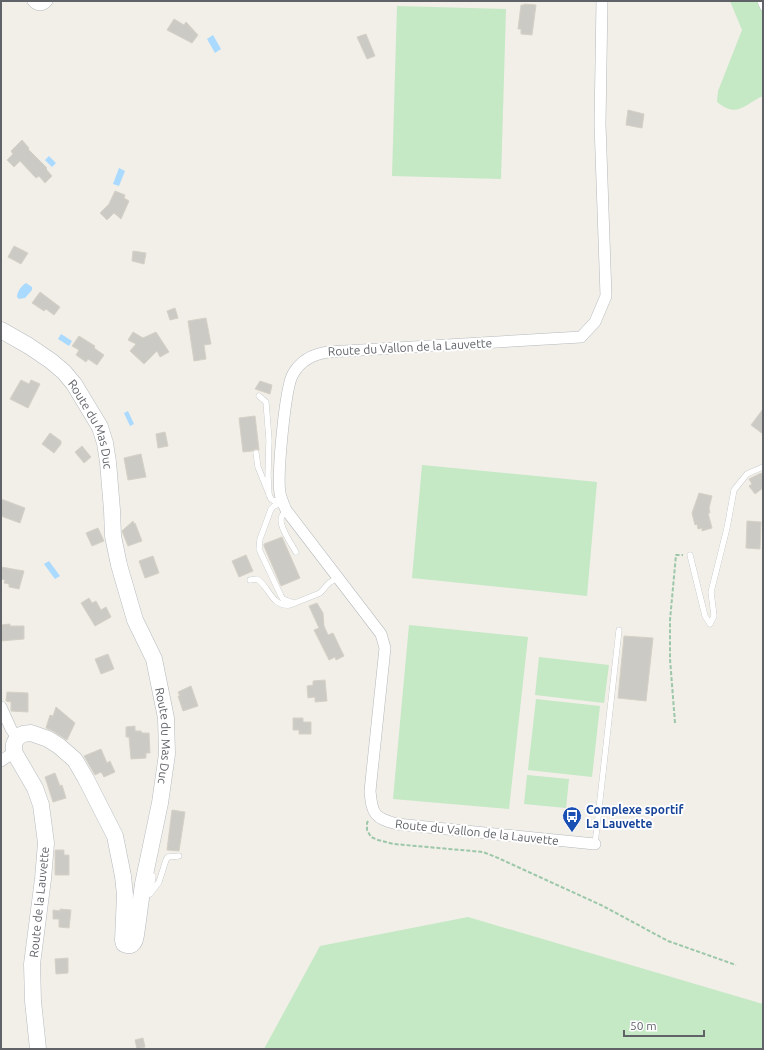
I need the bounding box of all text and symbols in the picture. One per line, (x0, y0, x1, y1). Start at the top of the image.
street label: Route du Vallon de la Lauvette (327, 336, 493, 358)
street label: Route du Mas Duc (66, 377, 115, 470)
street label: Route du Mas Duc (153, 686, 174, 785)
place label: Complexe sportif La Lauvette (586, 803, 684, 830)
bus stop icon: Complexe sportif La Lauvette (561, 805, 583, 833)
street label: Route du Vallon de la Lauvette (394, 817, 560, 847)
street label: Route de la Lauvette (27, 846, 51, 958)
scale bar (624, 1012, 704, 1038)
text: 50 m (630, 1019, 657, 1032)

